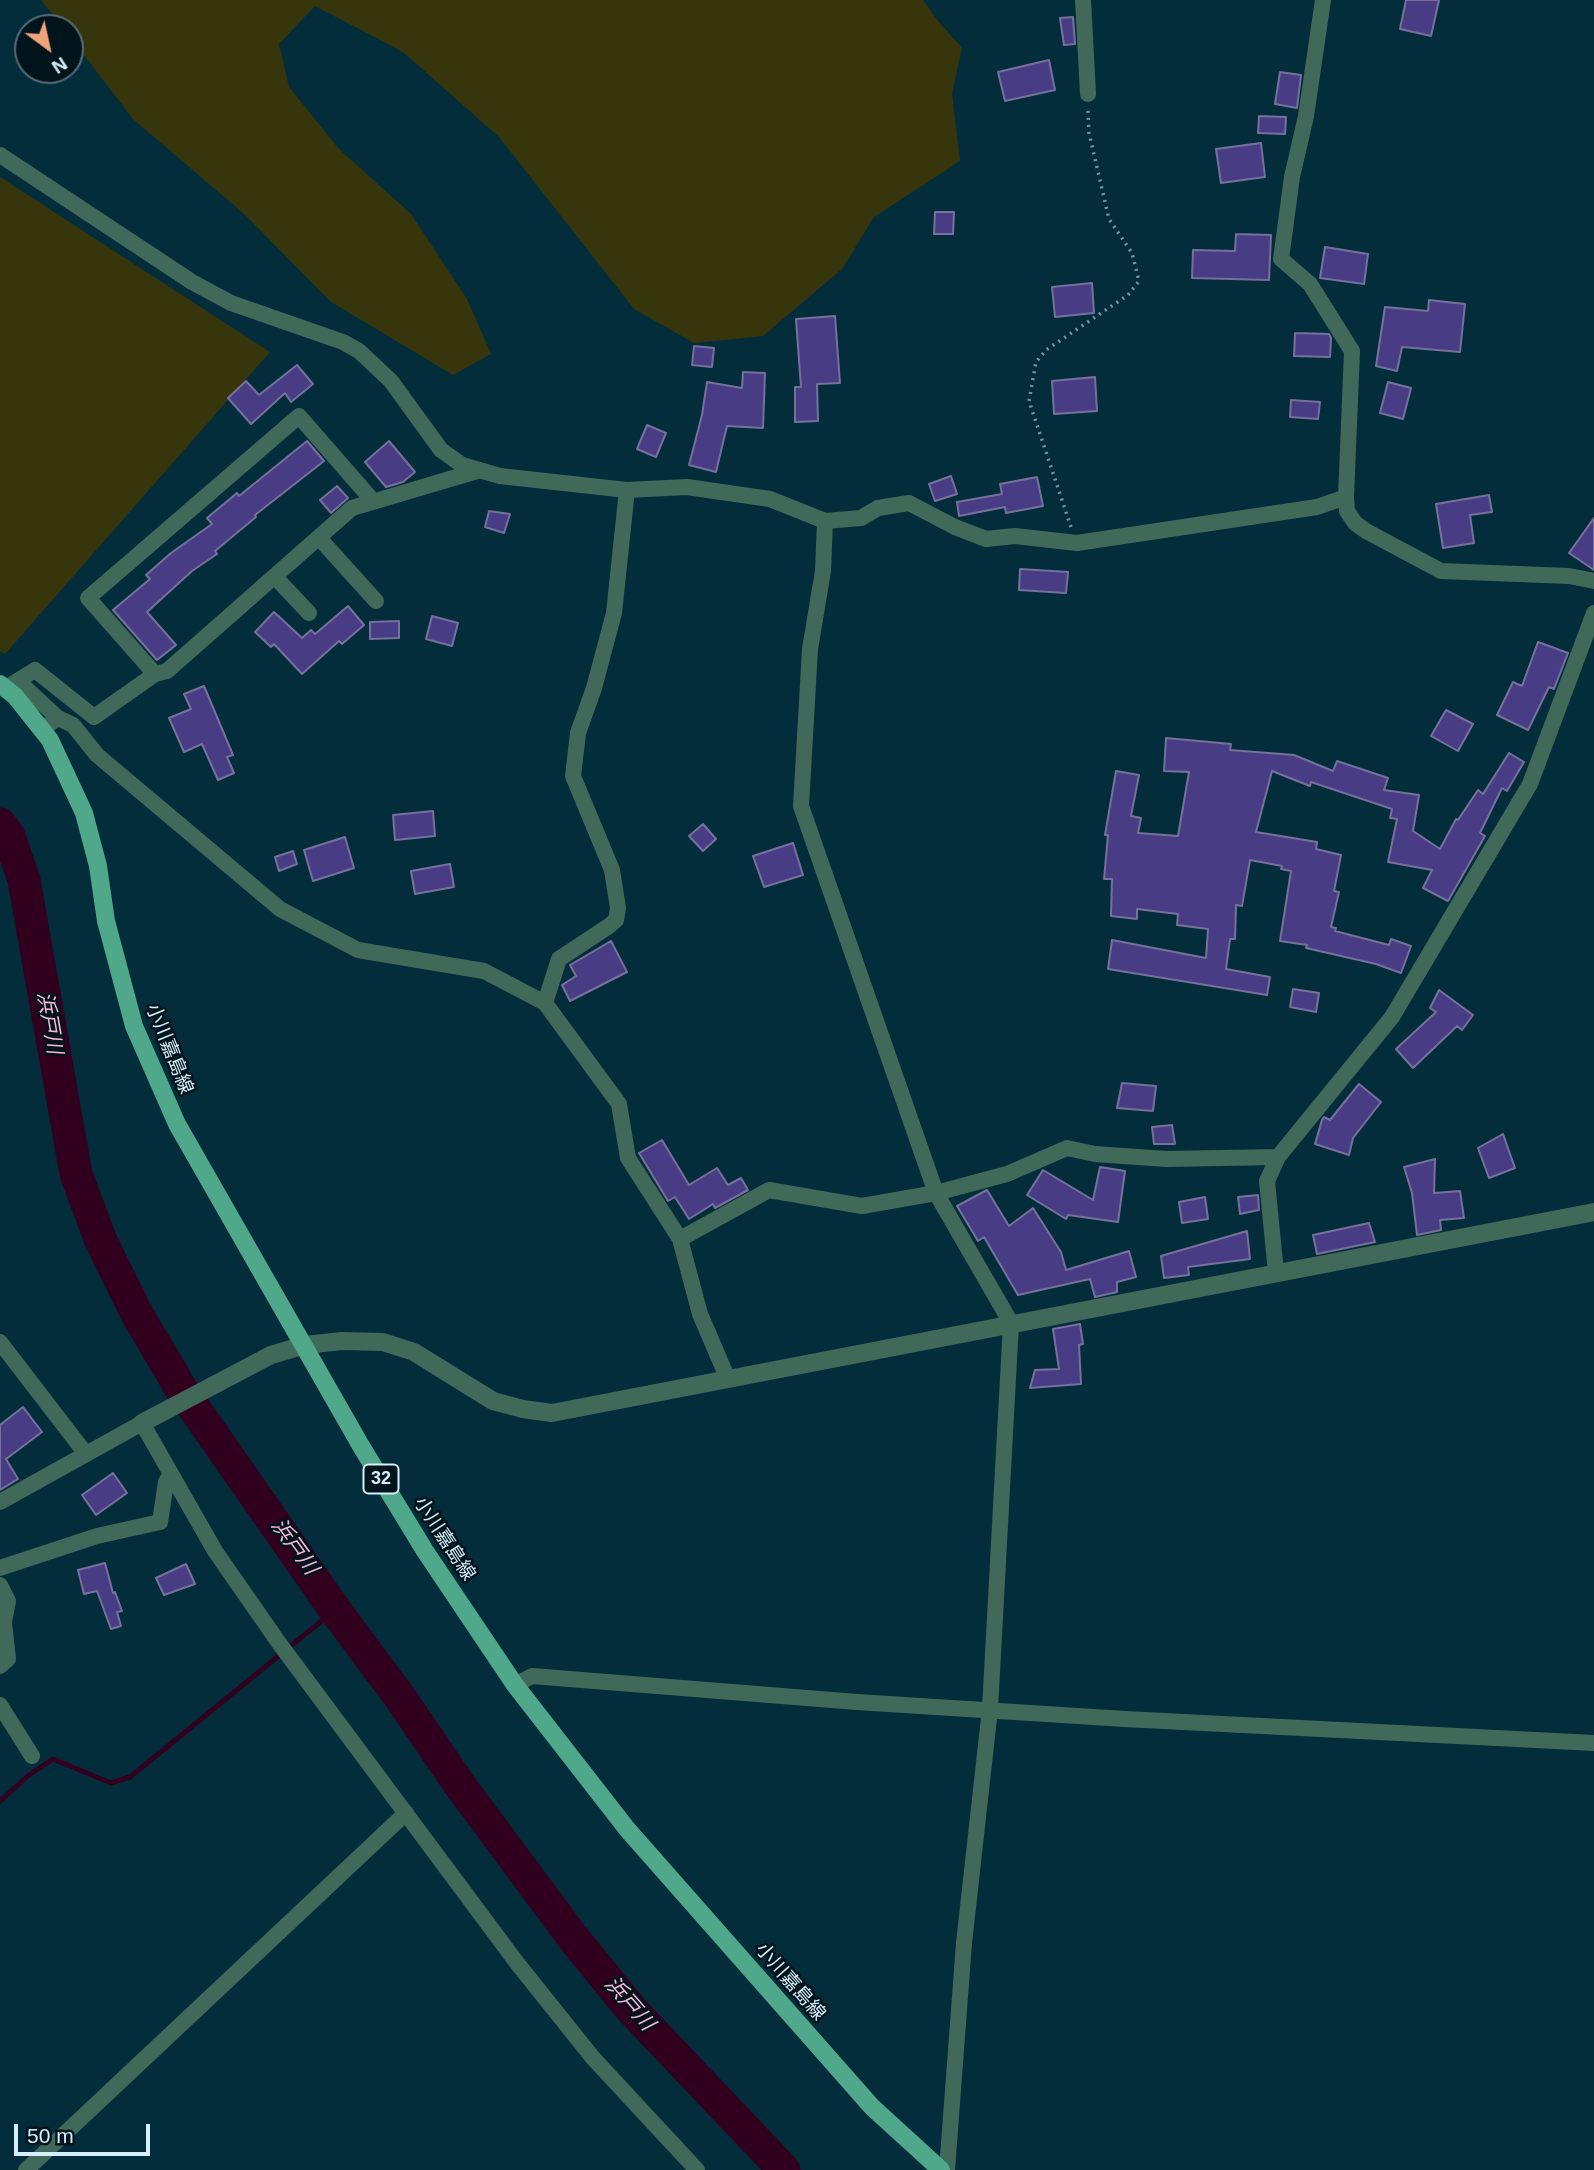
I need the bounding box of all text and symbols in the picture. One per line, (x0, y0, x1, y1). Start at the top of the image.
north arrow (14, 14, 84, 84)
text: N (48, 53, 71, 78)
water label: 浜戸川 (31, 990, 67, 1056)
street label: 小川嘉島線 (141, 1001, 197, 1097)
road number: 32 (364, 1464, 398, 1494)
street label: 小川嘉島線 (409, 1493, 479, 1585)
water label: 浜戸川 (265, 1514, 323, 1580)
street label: 小川嘉島線 (750, 1939, 830, 2025)
water label: 浜戸川 (599, 1972, 659, 2036)
scale bar (18, 2110, 154, 2154)
text: 50 m (27, 2124, 74, 2147)

